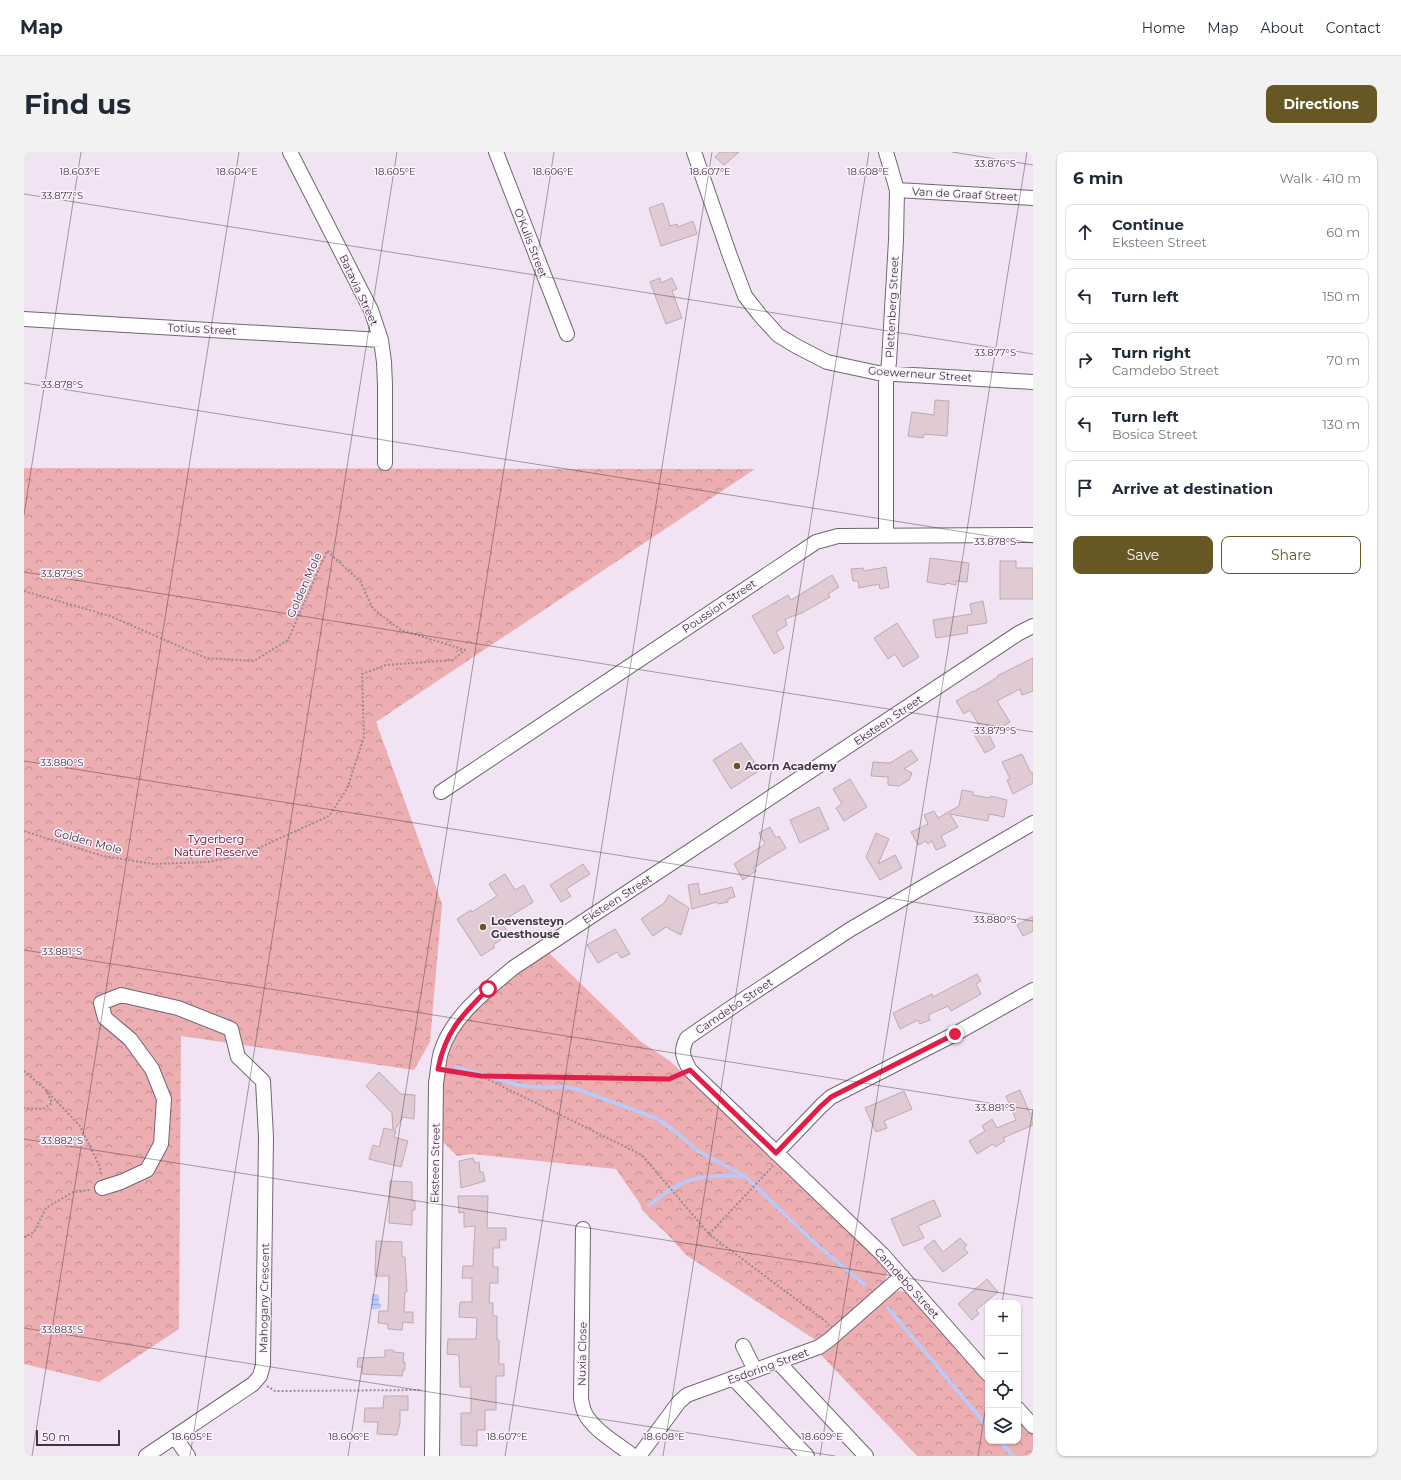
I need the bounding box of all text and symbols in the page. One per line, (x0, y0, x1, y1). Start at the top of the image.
text: Map (20, 16, 63, 39)
text: Home (1142, 19, 1185, 37)
text: Map (1207, 19, 1238, 37)
text: About (1260, 19, 1304, 37)
text: Contact (1326, 19, 1381, 37)
button: Directions (1266, 85, 1377, 123)
text: Find us (24, 87, 131, 121)
text: 33.876°S (974, 157, 1016, 170)
text: 18.603°E (59, 165, 101, 178)
text: 18.604°E (216, 165, 258, 178)
text: 18.605°E (374, 165, 416, 178)
text: 18.606°E (532, 165, 574, 178)
text: 18.607°E (689, 165, 731, 178)
text: 18.608°E (847, 165, 889, 178)
text: 6 min (1073, 168, 1123, 188)
text: Walk · 410 m (1279, 170, 1361, 186)
street label: Van de Graaf Street (912, 184, 1019, 204)
text: 33.877°S (41, 189, 83, 202)
street label: O'Kulis Street (511, 206, 551, 280)
text: Continue (1112, 215, 1184, 234)
icon: ahead (1074, 221, 1096, 243)
text: 60 m (1326, 224, 1360, 240)
text: Eksteen Street (1112, 234, 1207, 250)
street label: Batavia Street (336, 252, 382, 328)
street label: Plettenberg Street (882, 255, 902, 358)
icon: left (1074, 285, 1096, 307)
text: Turn left (1112, 287, 1179, 306)
text: 150 m (1322, 288, 1360, 304)
street label: Totius Street (167, 320, 237, 338)
text: Turn right (1112, 343, 1191, 362)
text: 33.877°S (974, 346, 1016, 359)
icon: right (1074, 349, 1096, 371)
text: 70 m (1327, 352, 1360, 368)
text: Camdebo Street (1112, 362, 1219, 378)
street label: Goewerneur Street (867, 363, 973, 385)
text: 33.878°S (41, 378, 83, 391)
text: Turn left (1112, 407, 1179, 426)
icon: left (1074, 413, 1096, 435)
text: 130 m (1322, 416, 1360, 432)
text: Bosica Street (1112, 426, 1198, 442)
icon: arrive (1074, 477, 1096, 499)
text: Arrive at destination (1112, 479, 1273, 498)
text: 33.878°S (974, 535, 1016, 548)
button: Save (1073, 536, 1213, 574)
button: Share (1221, 536, 1361, 574)
street label: Golden Mole (283, 550, 325, 620)
text: 33.879°S (41, 567, 83, 580)
street label: Poussion Street (679, 576, 759, 636)
street label: Eksteen Street (851, 691, 926, 748)
text: 33.879°S (974, 724, 1016, 737)
text: 33.880°S (40, 756, 84, 769)
place label: Acorn Academy (744, 759, 837, 773)
marker: Acorn Academy (732, 761, 742, 771)
street label: Golden Mole (52, 825, 124, 857)
park label: Tygerberg Nature Reserve (174, 832, 259, 859)
street label: Eksteen Street (580, 871, 655, 927)
text: 33.880°S (973, 913, 1017, 926)
place label: Loevensteyn Guesthouse (491, 914, 564, 941)
marker: Loevensteyn Guesthouse (478, 922, 488, 932)
text: 33.881°S (42, 945, 82, 958)
street label: Camdebo Street (693, 975, 776, 1037)
route start (479, 980, 497, 998)
route end (946, 1025, 964, 1043)
text: 33.881°S (975, 1101, 1015, 1114)
street label: Eksteen Street (427, 1122, 443, 1203)
text: 33.882°S (41, 1134, 83, 1147)
street label: Mahogany Crescent (256, 1242, 272, 1353)
street label: Camdebo Street (872, 1245, 943, 1322)
map controls (985, 1300, 1021, 1444)
button: + (985, 1300, 1021, 1336)
street label: Nuxia Close (574, 1321, 590, 1386)
text: 33.883°S (41, 1323, 83, 1336)
button: − (985, 1336, 1021, 1372)
street label: Esdoring Street (725, 1345, 811, 1387)
button: locate (985, 1372, 1021, 1408)
button: layers (985, 1408, 1021, 1444)
scale bar (36, 1428, 120, 1447)
text: 50 m (42, 1430, 70, 1444)
text: 18.605°E (171, 1430, 213, 1443)
text: 18.606°E (328, 1430, 370, 1443)
text: 18.607°E (486, 1430, 528, 1443)
text: 18.608°E (643, 1430, 685, 1443)
text: 18.609°E (801, 1430, 843, 1443)

